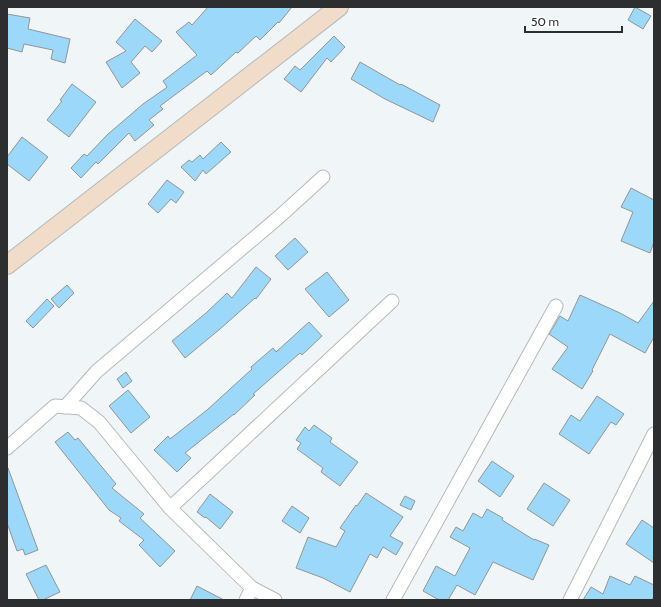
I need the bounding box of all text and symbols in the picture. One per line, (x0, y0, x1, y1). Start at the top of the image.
scale bar (525, 8, 622, 34)
text: 50 m (531, 14, 559, 29)

